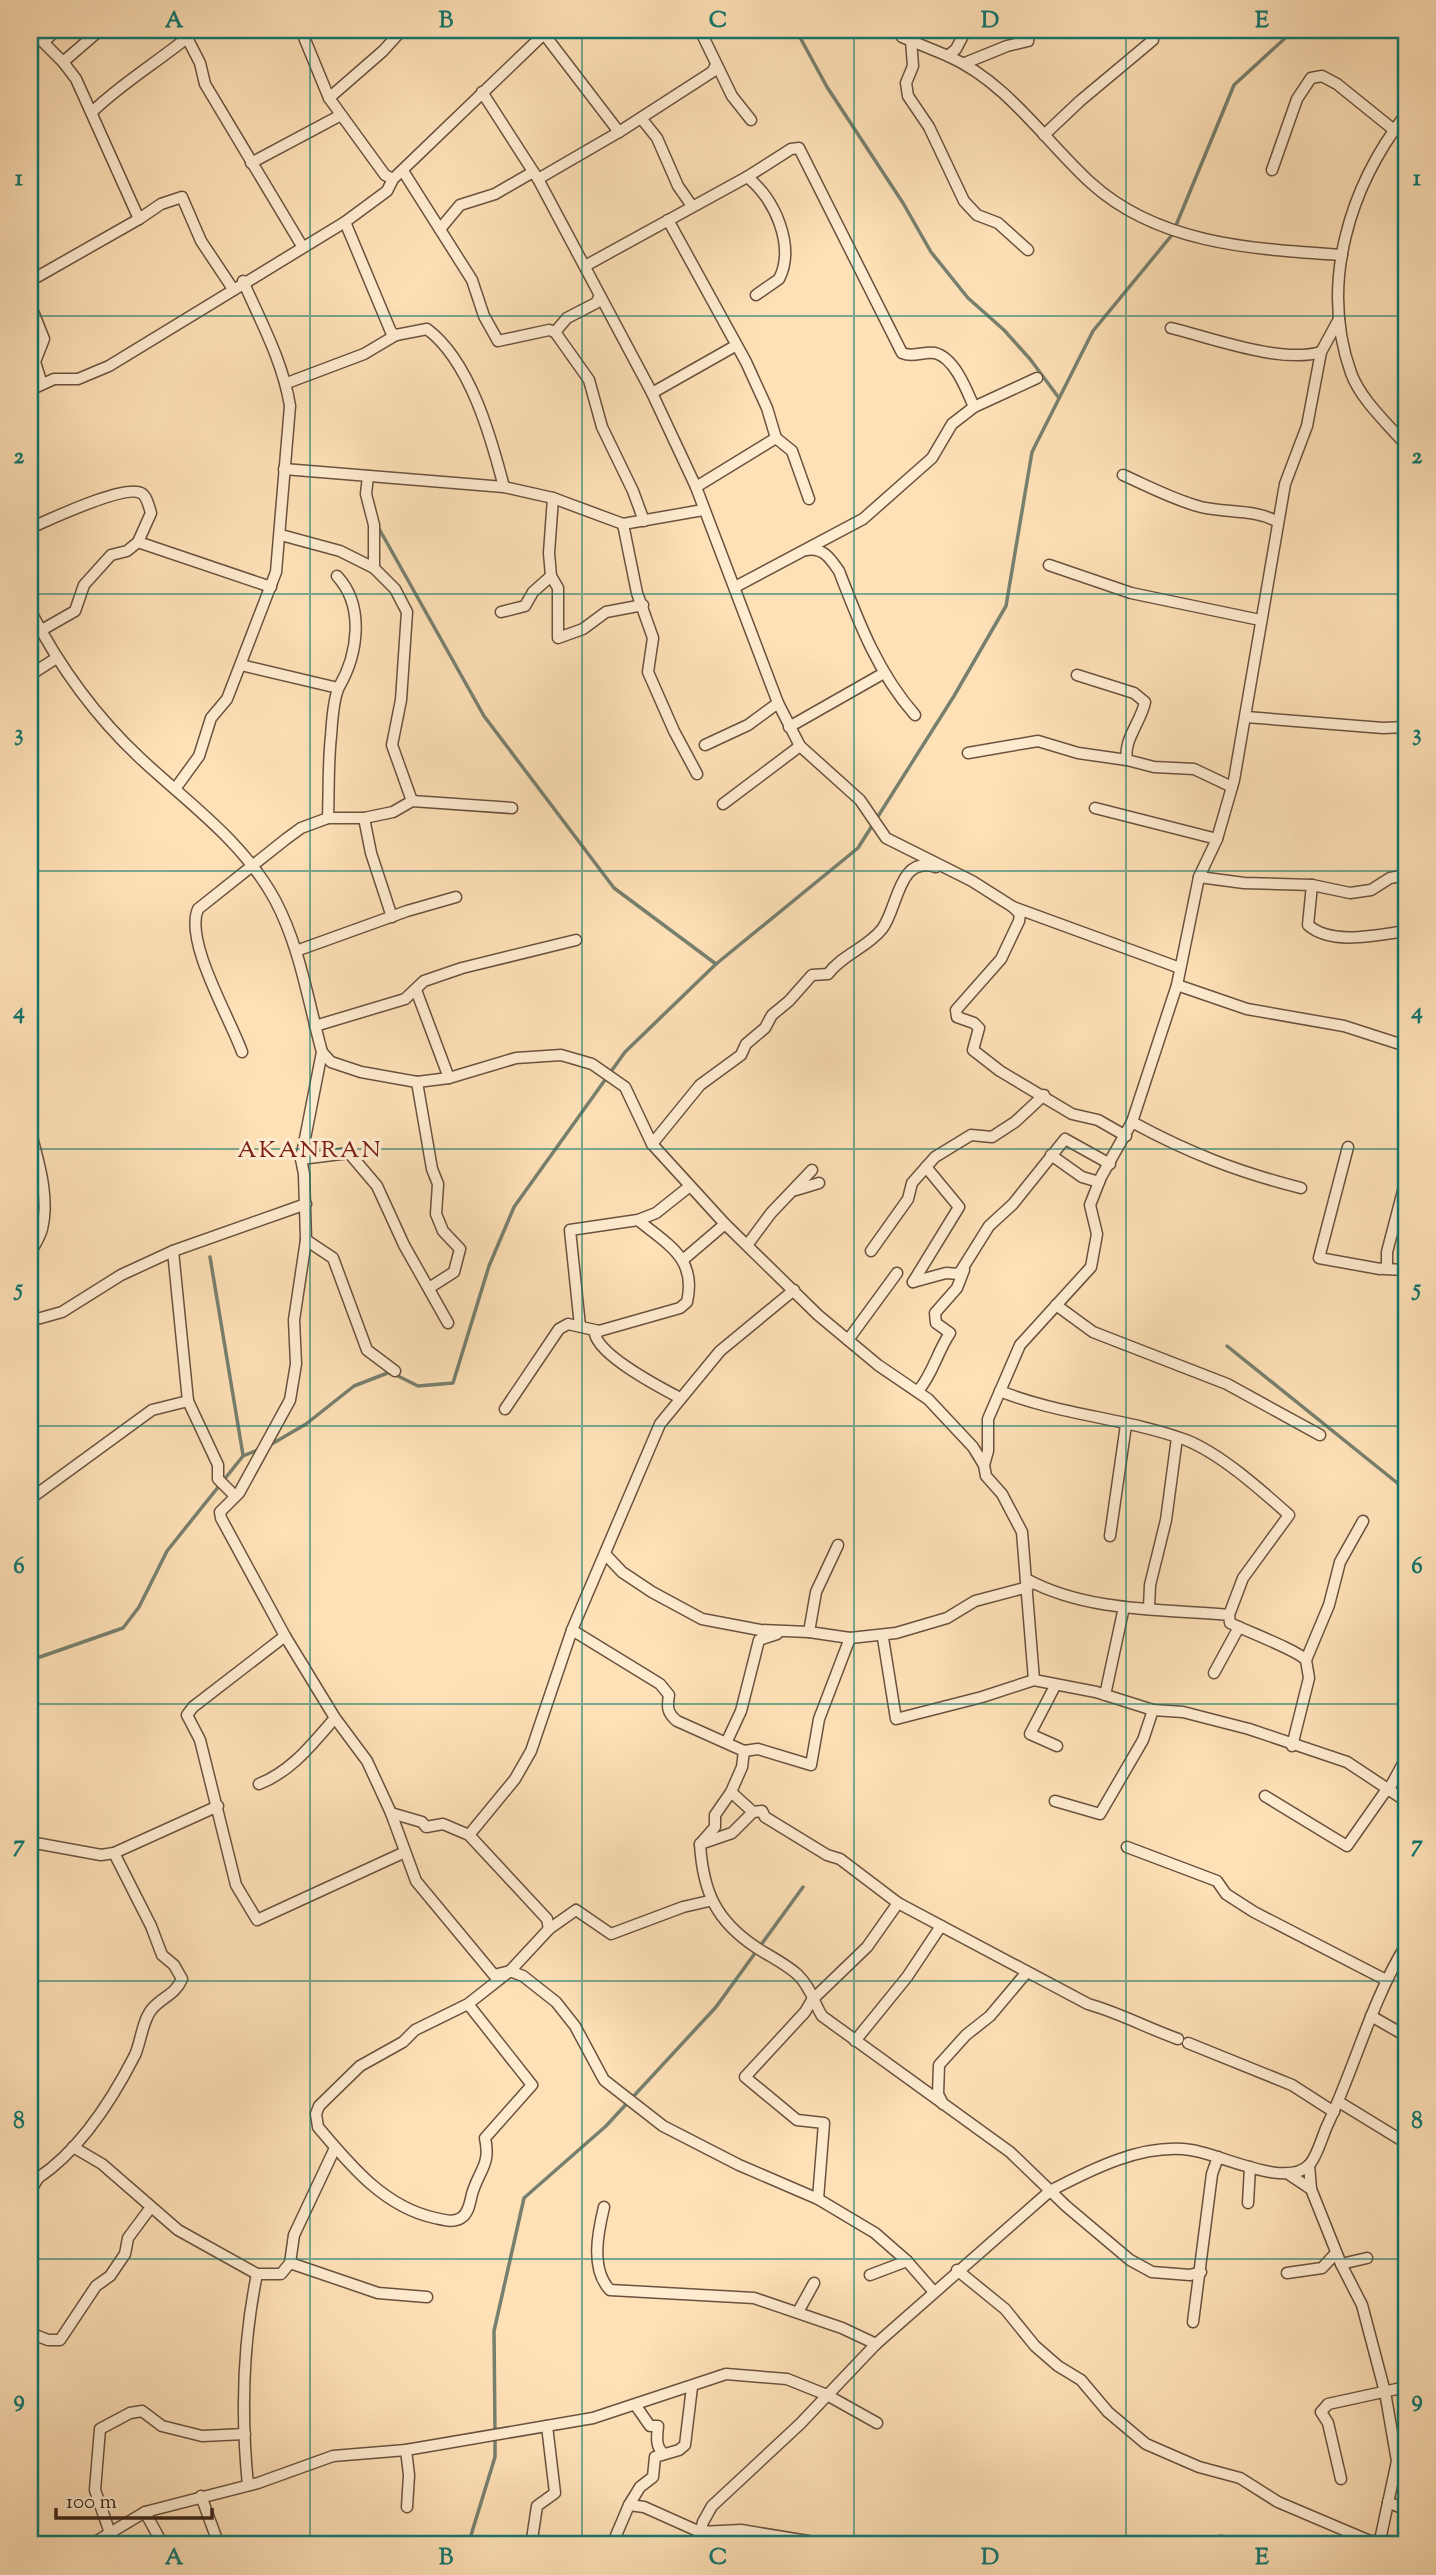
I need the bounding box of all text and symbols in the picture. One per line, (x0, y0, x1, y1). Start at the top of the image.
text: A (165, 5, 184, 38)
text: B (439, 5, 454, 38)
text: C (709, 5, 727, 38)
text: D (981, 5, 999, 38)
text: E (1255, 5, 1269, 38)
text: 1 (15, 163, 23, 196)
text: 1 (1413, 163, 1421, 196)
text: 2 (14, 441, 25, 474)
text: 2 (1412, 441, 1423, 474)
text: 3 (14, 718, 24, 751)
text: 3 (1412, 718, 1422, 751)
text: 4 (12, 996, 25, 1029)
text: 4 (1410, 996, 1423, 1029)
district label: AKANRAN (237, 1134, 383, 1168)
text: 5 (13, 1273, 23, 1306)
text: 5 (1411, 1273, 1421, 1306)
text: 6 (13, 1551, 25, 1584)
text: 6 (1411, 1551, 1423, 1584)
text: 7 (13, 1829, 25, 1862)
text: 7 (1411, 1829, 1423, 1862)
text: 8 (13, 2106, 25, 2139)
text: 8 (1411, 2106, 1423, 2139)
text: 9 (13, 2384, 25, 2417)
text: 9 (1411, 2384, 1423, 2417)
scale bar (56, 2477, 212, 2521)
text: 100 m (66, 2488, 117, 2518)
text: A (165, 2542, 184, 2575)
text: B (439, 2542, 454, 2575)
text: C (709, 2542, 727, 2575)
text: D (981, 2542, 999, 2575)
text: E (1255, 2542, 1269, 2575)

